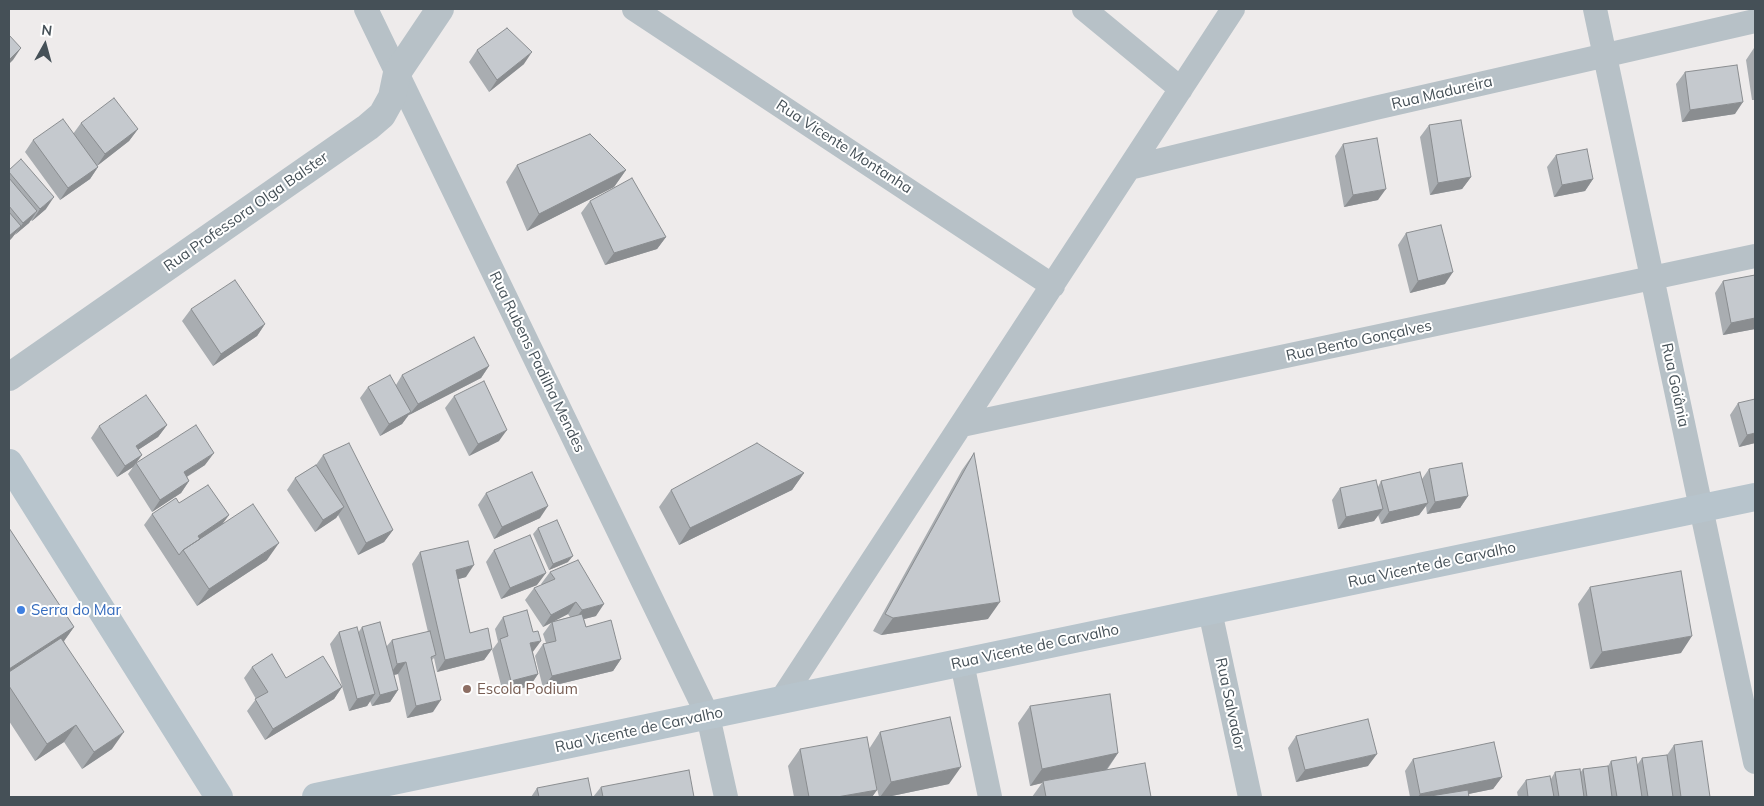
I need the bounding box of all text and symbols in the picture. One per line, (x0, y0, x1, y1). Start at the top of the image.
north arrow (20, 20, 70, 70)
text: N (40, 21, 53, 40)
street label: Rua Madureira (1390, 73, 1494, 113)
street label: Rua Vicente Montanha (773, 96, 915, 198)
street label: Rua Professora Olga Balster (160, 148, 332, 276)
street label: Rua Rubens Padilha Mendes (485, 269, 589, 455)
street label: Rua Bento Gonçalves (1285, 317, 1433, 365)
street label: Rua Goiânia (1657, 341, 1693, 429)
street label: Rua Vicente de Carvalho (1346, 538, 1518, 592)
place label: Serra do Mar (31, 601, 121, 619)
marker: Serra do Mar (15, 604, 27, 616)
street label: Rua Vicente de Carvalho (949, 620, 1121, 674)
street label: Rua Salvador (1211, 656, 1249, 752)
place label: Escola Podium (477, 680, 578, 698)
marker: Escola Podium (461, 683, 473, 695)
street label: Rua Vicente de Carvalho (553, 703, 725, 757)

